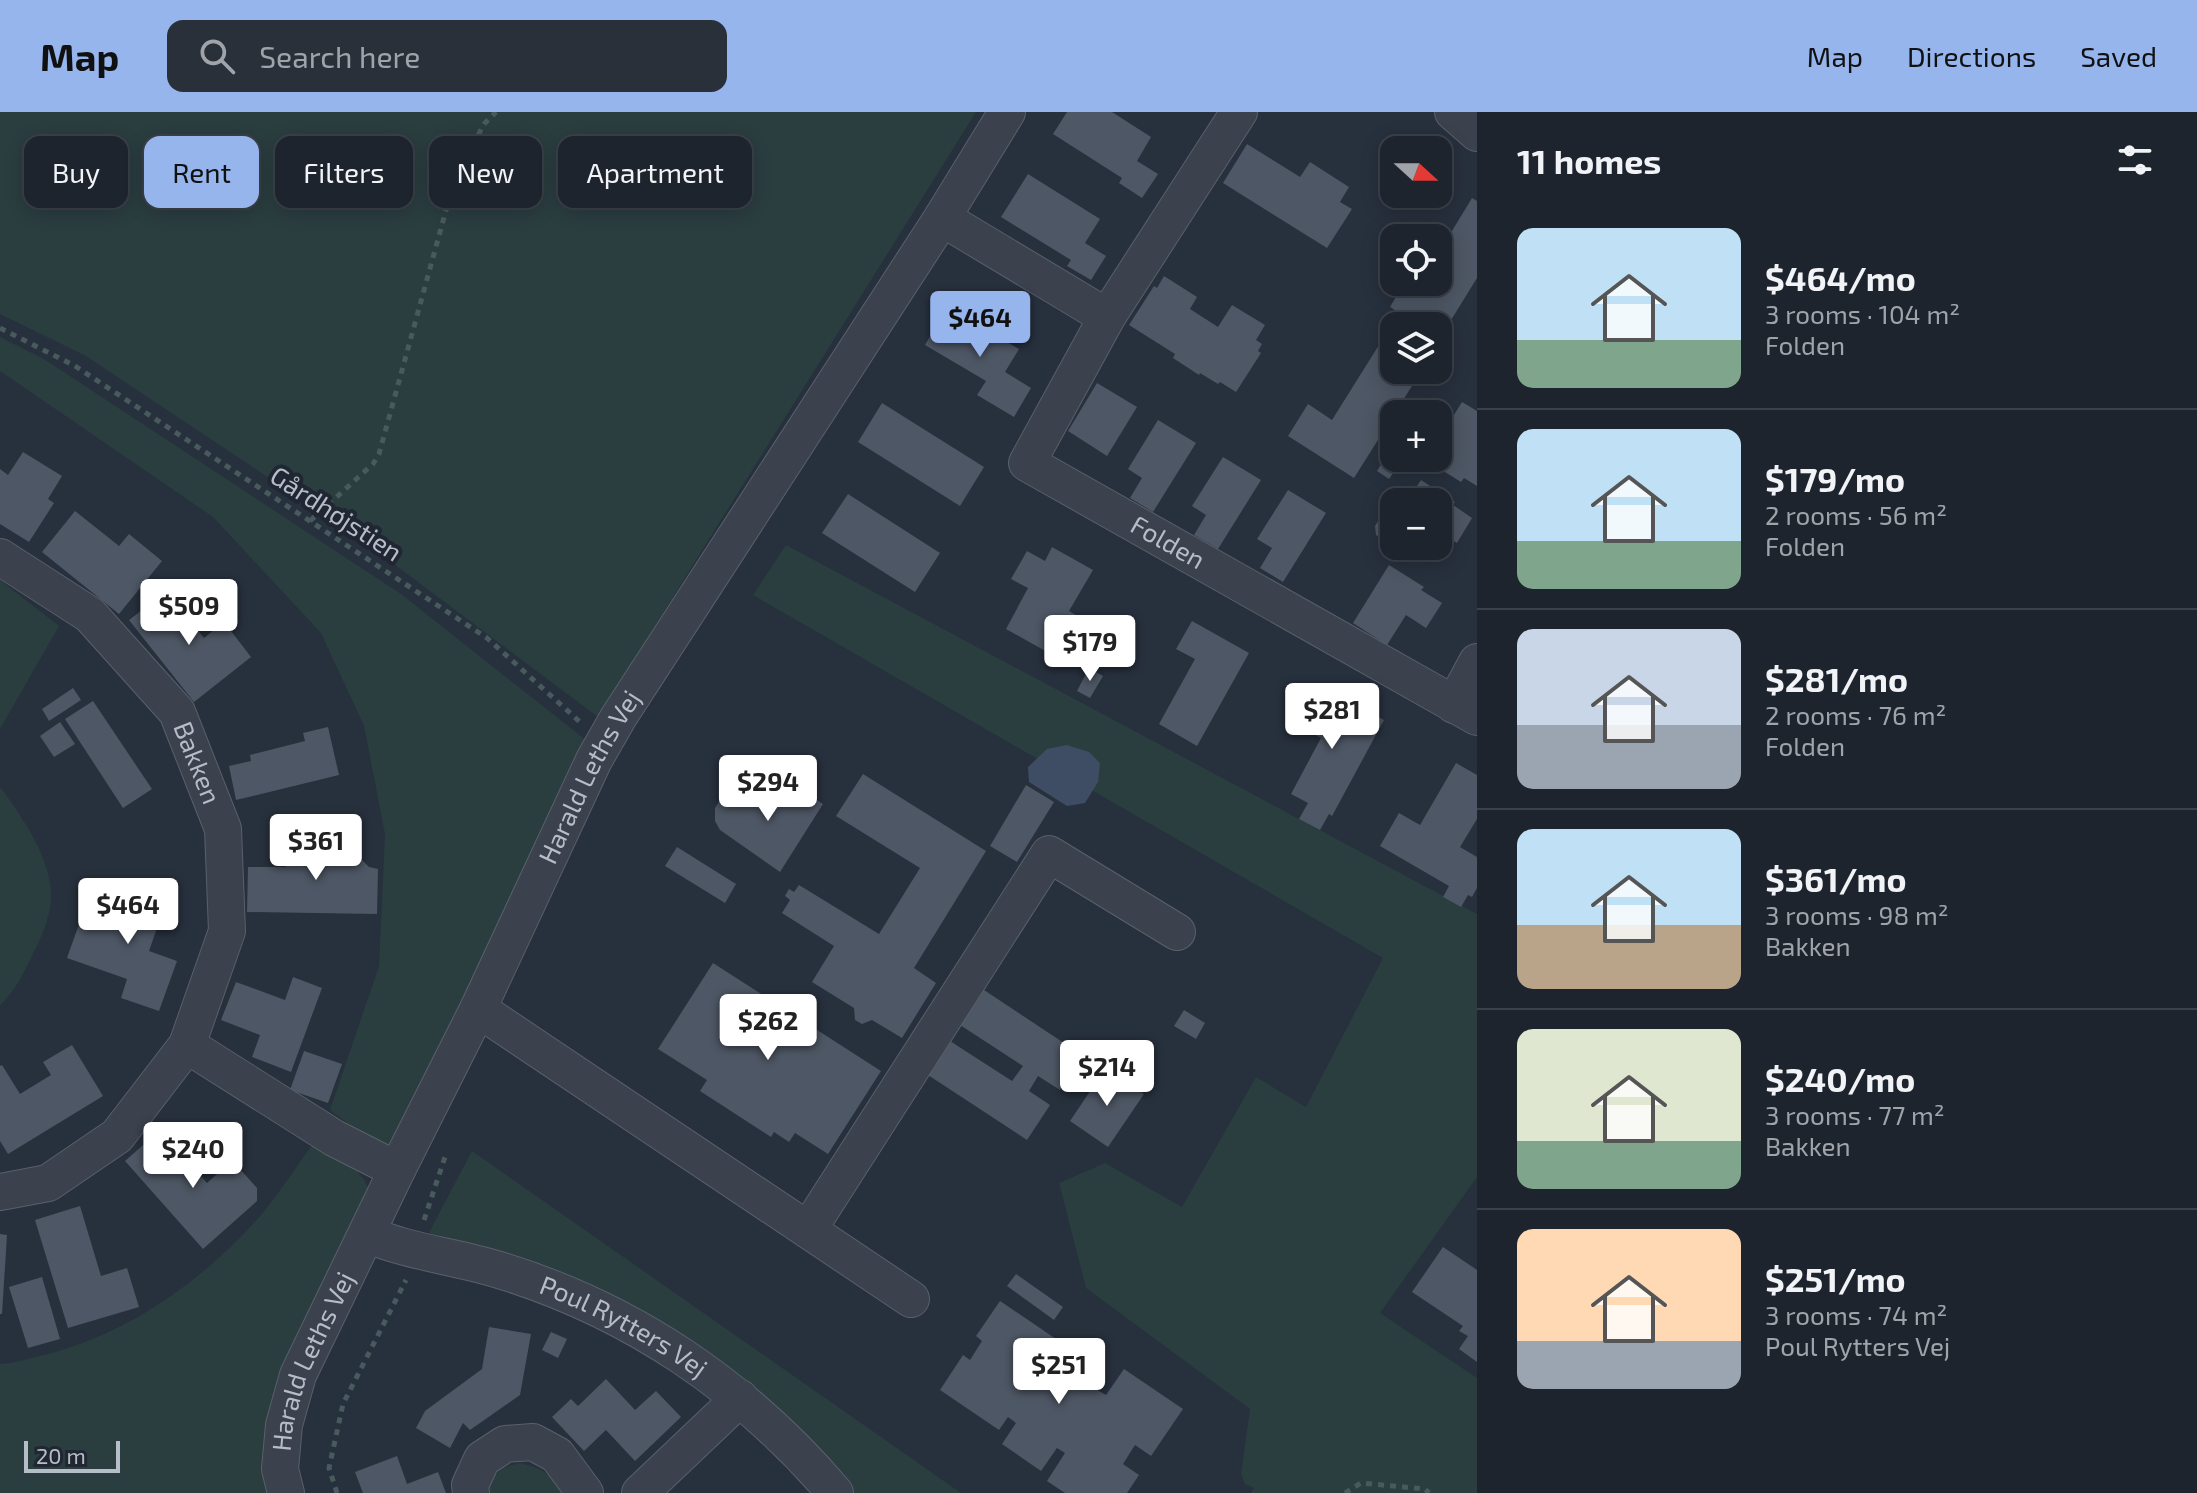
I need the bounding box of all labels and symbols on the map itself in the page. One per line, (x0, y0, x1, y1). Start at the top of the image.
north arrow (1380, 136, 1452, 208)
pin: $464 (933, 291, 1027, 359)
street label: Gårdhøjstien (265, 459, 408, 567)
street label: Folden (1126, 508, 1211, 574)
pin: $509 (142, 579, 236, 647)
pin: $179 (1043, 615, 1137, 683)
pin: $281 (1285, 683, 1379, 751)
street label: Harald Leths Vej (531, 684, 646, 868)
street label: Bakken (168, 717, 228, 808)
pin: $294 (721, 755, 815, 823)
pin: $361 (269, 814, 363, 882)
pin: $464 (81, 878, 175, 946)
pin: $262 (721, 994, 815, 1062)
pin: $214 (1060, 1040, 1154, 1108)
pin: $240 (146, 1122, 240, 1190)
street label: Harald Leths Vej (265, 1266, 360, 1453)
street label: Poul Rytters Vej (536, 1268, 714, 1383)
pin: $251 (1012, 1338, 1106, 1406)
scale bar (24, 1437, 120, 1473)

